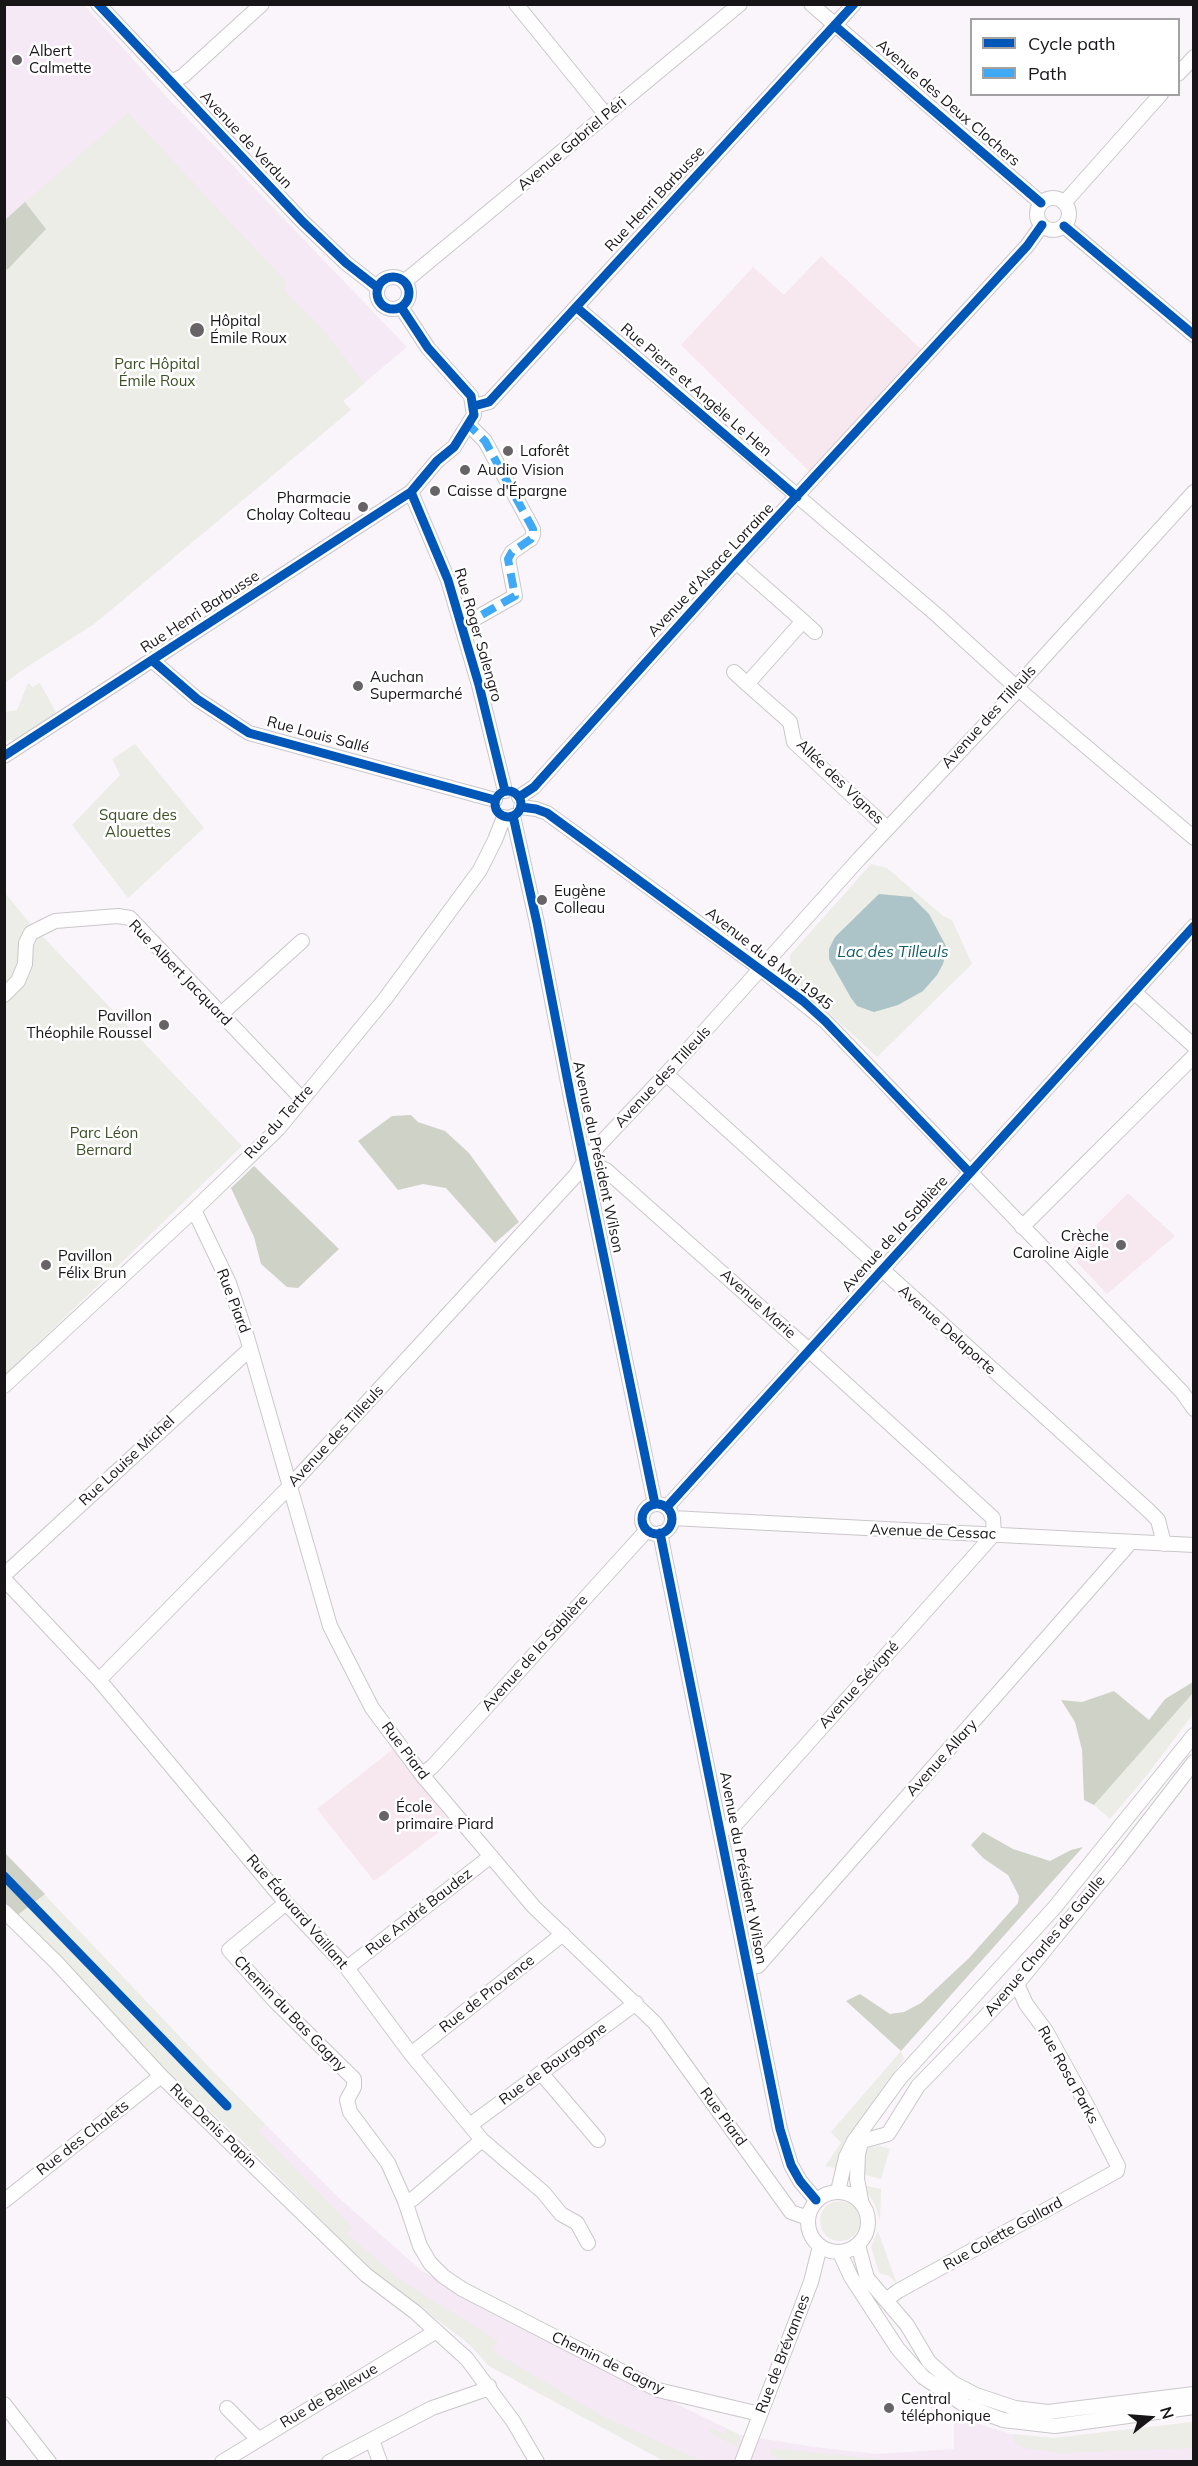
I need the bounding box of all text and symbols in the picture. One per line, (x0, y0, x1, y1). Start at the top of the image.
legend (970, 18, 1180, 96)
text: Cycle path (1028, 32, 1115, 55)
street label: Avenue des Deux Clochers (873, 36, 1023, 170)
place label: Albert Calmette (29, 42, 91, 77)
marker: Albert Calmette (10, 53, 24, 67)
text: Path (1028, 62, 1067, 85)
street label: Avenue de Verdun (196, 88, 296, 192)
street label: Avenue Gabriel Péri (514, 93, 630, 195)
street label: Rue Henri Barbusse (601, 142, 709, 256)
place label: Hôpital Émile Roux (210, 312, 287, 347)
street label: Rue Pierre et Angèle Le Hen (617, 320, 775, 460)
marker: Hôpital Émile Roux (188, 321, 206, 339)
park label: Parc Hôpital Émile Roux (114, 355, 200, 390)
place label: Laforêt (520, 442, 569, 460)
marker: Laforêt (501, 444, 515, 458)
place label: Audio Vision (477, 461, 564, 479)
marker: Audio Vision (458, 463, 472, 477)
place label: Caisse d'Épargne (447, 482, 567, 500)
marker: Caisse d'Épargne (428, 484, 442, 498)
place label: Pharmacie Cholay Colteau (246, 489, 351, 524)
marker: Pharmacie Cholay Colteau (356, 500, 370, 514)
street label: Avenue d'Alsace Lorraine (644, 500, 778, 640)
street label: Rue Roger Salengro (450, 566, 506, 704)
street label: Rue Henri Barbusse (137, 567, 263, 657)
street label: Avenue des Tilleuls (938, 662, 1040, 772)
place label: Auchan Supermarché (370, 668, 462, 703)
marker: Auchan Supermarché (351, 679, 365, 693)
street label: Rue Louis Sallé (265, 713, 371, 757)
street label: Allée des Vignes (793, 736, 887, 828)
park label: Square des Alouettes (99, 806, 177, 841)
place label: Eugène Colleau (554, 882, 606, 917)
marker: Eugène Colleau (535, 893, 549, 907)
street label: Avenue du 8 Mai 1945 (702, 904, 836, 1014)
street label: Rue Albert Jacquard (125, 916, 235, 1030)
water label: Lac des Tilleuls (837, 942, 949, 962)
place label: Pavillon Théophile Roussel (26, 1007, 152, 1042)
marker: Pavillon Théophile Roussel (157, 1018, 171, 1032)
street label: Avenue des Tilleuls (611, 1022, 715, 1132)
street label: Avenue du Président Wilson (569, 1059, 627, 1255)
street label: Rue du Tertre (241, 1081, 317, 1163)
park label: Parc Léon Bernard (70, 1124, 138, 1159)
street label: Avenue de la Sablière (838, 1172, 952, 1296)
place label: Crèche Caroline Aigle (1013, 1227, 1109, 1262)
marker: Crèche Caroline Aigle (1114, 1238, 1128, 1252)
place label: Pavillon Félix Brun (58, 1247, 126, 1282)
marker: Pavillon Félix Brun (39, 1258, 53, 1272)
street label: Avenue Marie (717, 1265, 799, 1343)
street label: Rue Piard (212, 1266, 254, 1336)
street label: Avenue Delaporte (895, 1282, 999, 1378)
street label: Avenue des Tilleuls (284, 1381, 388, 1491)
street label: Rue Louise Michel (76, 1412, 178, 1510)
street label: Avenue de Cessac (870, 1521, 996, 1543)
street label: Avenue de la Sablière (478, 1591, 592, 1715)
street label: Avenue Sévigné (815, 1638, 903, 1732)
street label: Avenue Allary (903, 1716, 981, 1800)
street label: Rue Piard (377, 1719, 433, 1783)
street label: Avenue du Président Wilson (716, 1770, 770, 1966)
place label: École primaire Piard (396, 1798, 494, 1833)
marker: École primaire Piard (377, 1809, 391, 1823)
street label: Rue Édouard Vaillant (242, 1851, 352, 1973)
street label: Rue André Baudez (362, 1865, 476, 1959)
street label: Avenue Charles de Gaulle (981, 1872, 1109, 2020)
street label: Rue de Provence (436, 1951, 538, 2037)
street label: Chemin du Bas Gagny (230, 1952, 350, 2076)
street label: Rue de Bourgogne (496, 2019, 610, 2109)
street label: Rue Rosa Parks (1034, 2023, 1102, 2127)
street label: Rue Denis Papin (166, 2080, 260, 2172)
street label: Rue Piard (696, 2084, 750, 2150)
street label: Rue des Chalets (33, 2096, 133, 2180)
street label: Rue Colette Gallard (940, 2194, 1066, 2274)
street label: Rue de Brévannes (752, 2292, 814, 2416)
street label: Chemin de Gagny (549, 2328, 667, 2398)
street label: Rue de Bellevue (277, 2360, 381, 2432)
north arrow (1120, 2388, 1180, 2448)
place label: Central téléphonique (901, 2390, 991, 2425)
marker: Central téléphonique (882, 2401, 896, 2415)
text: N (1156, 2404, 1179, 2421)

